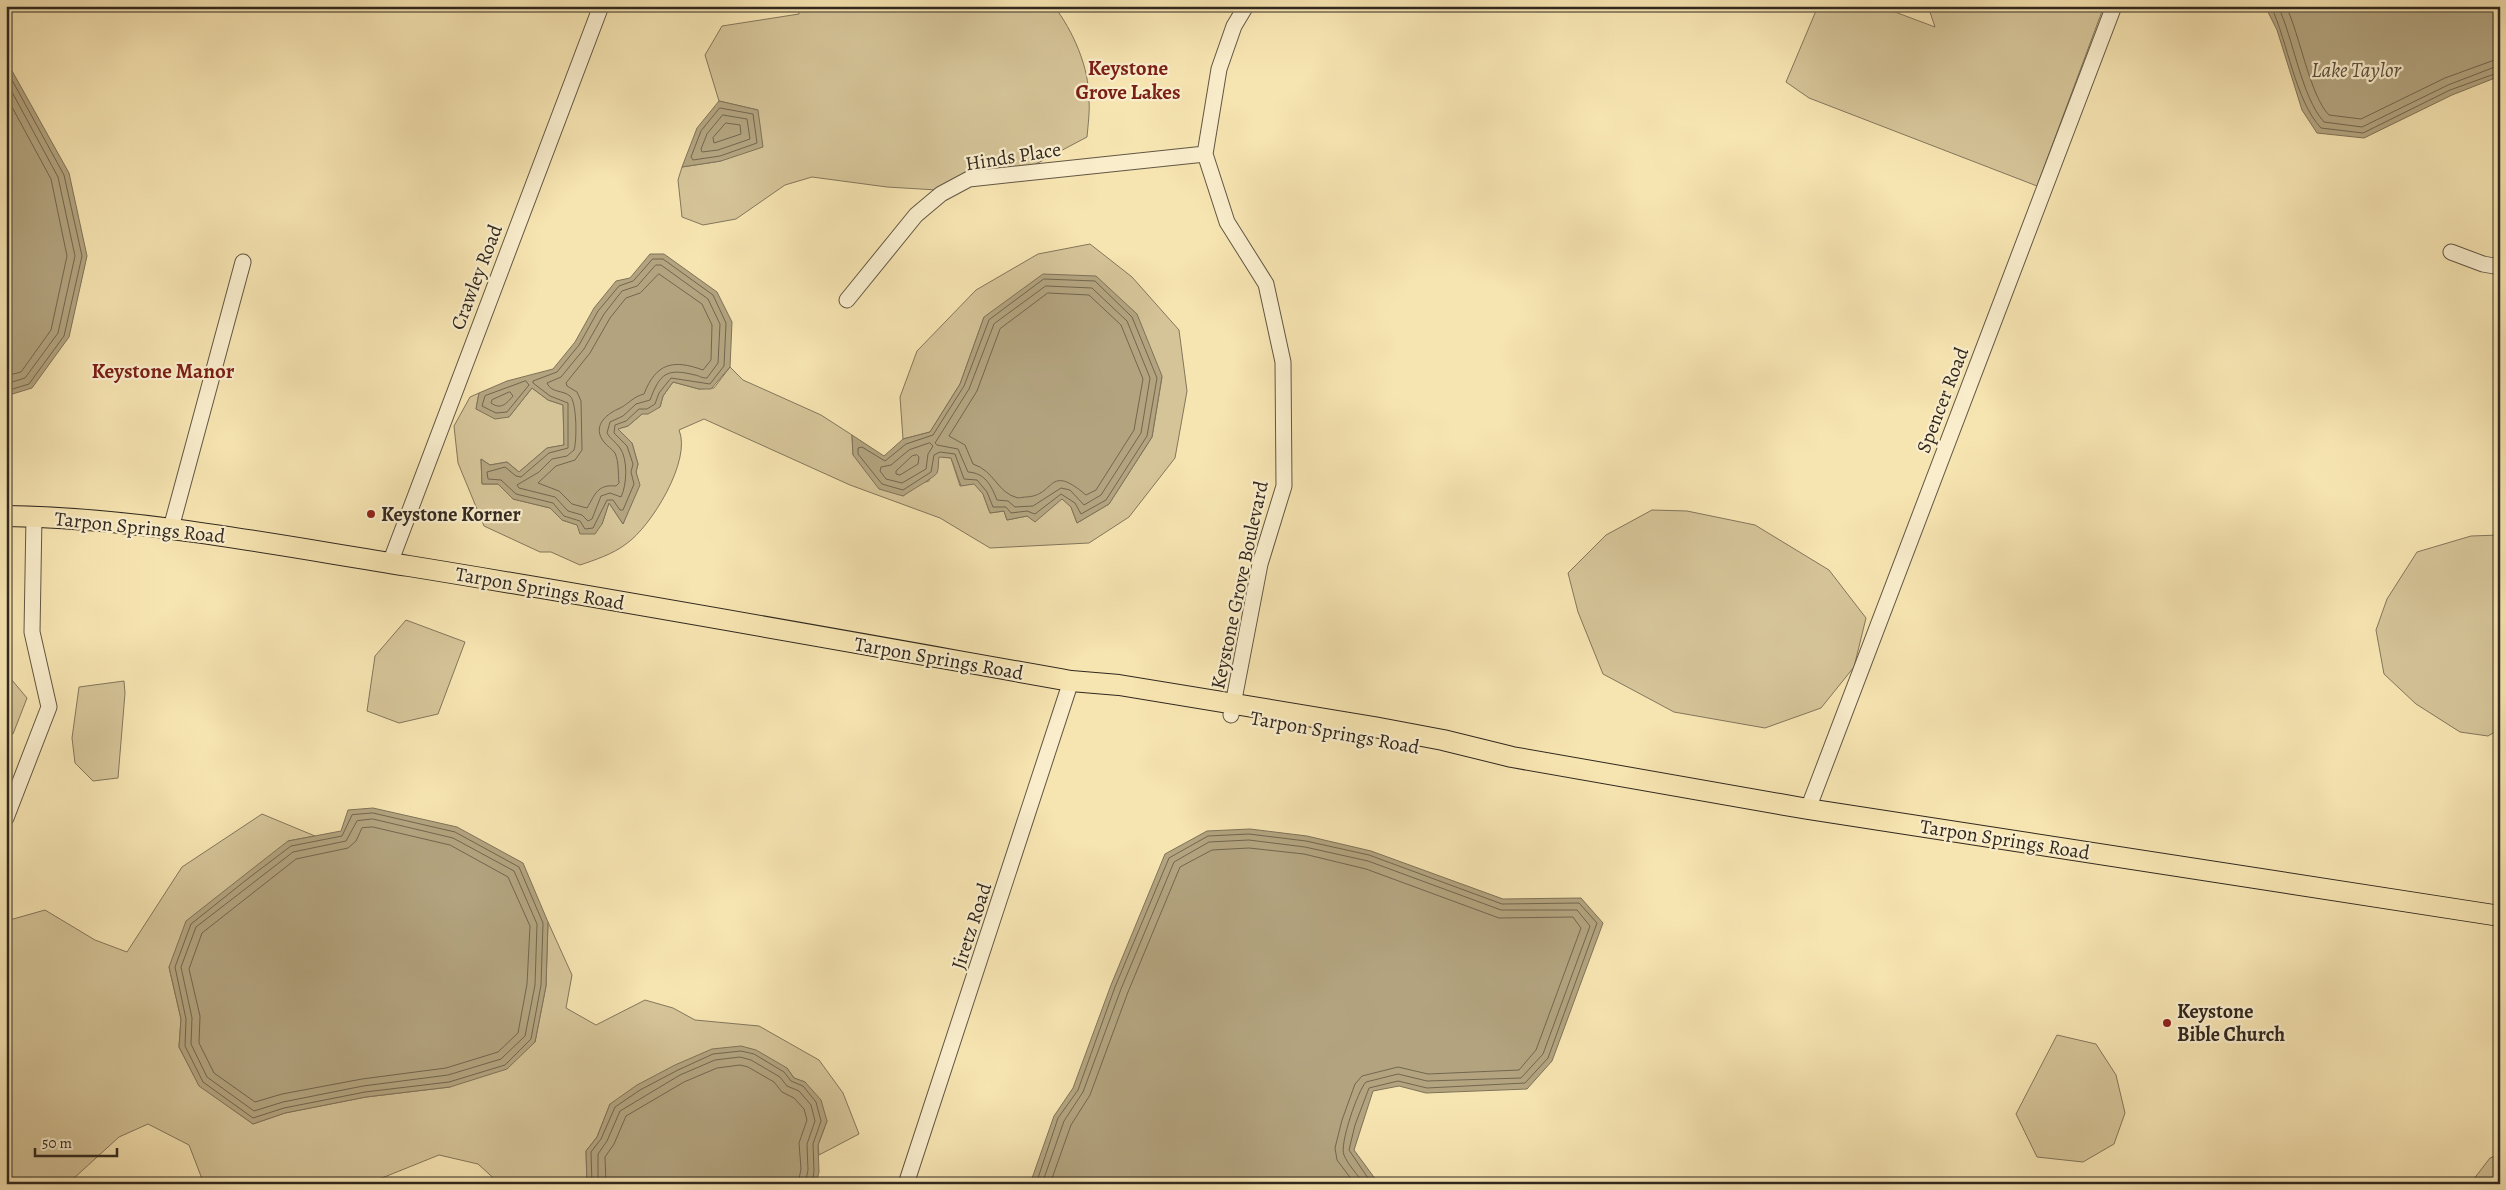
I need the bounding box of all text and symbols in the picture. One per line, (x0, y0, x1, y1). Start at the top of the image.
district label: Keystone Grove Lakes (1075, 54, 1181, 106)
water label: Lake Taylor (2311, 56, 2402, 84)
street label: Hinds Place (963, 136, 1063, 177)
street label: Crawley Road (444, 220, 509, 334)
street label: Spencer Road (1910, 343, 1975, 457)
district label: Keystone Manor (92, 357, 235, 385)
street label: Keystone Grove Boulevard (1204, 478, 1275, 692)
place label: Keystone Korner (381, 501, 521, 528)
street label: Tarpon Springs Road (53, 505, 227, 550)
marker: Keystone Korner (365, 508, 377, 520)
street label: Tarpon Springs Road (453, 560, 627, 617)
street label: Tarpon Springs Road (852, 630, 1026, 687)
street label: Tarpon Springs Road (1248, 704, 1422, 761)
street label: Tarpon Springs Road (1918, 813, 2092, 866)
street label: Jiretz Road (945, 879, 998, 973)
place label: Keystone Bible Church (2177, 998, 2285, 1048)
marker: Keystone Bible Church (2161, 1017, 2173, 1029)
scale bar (35, 1125, 118, 1157)
text: 50 m (42, 1133, 72, 1153)

